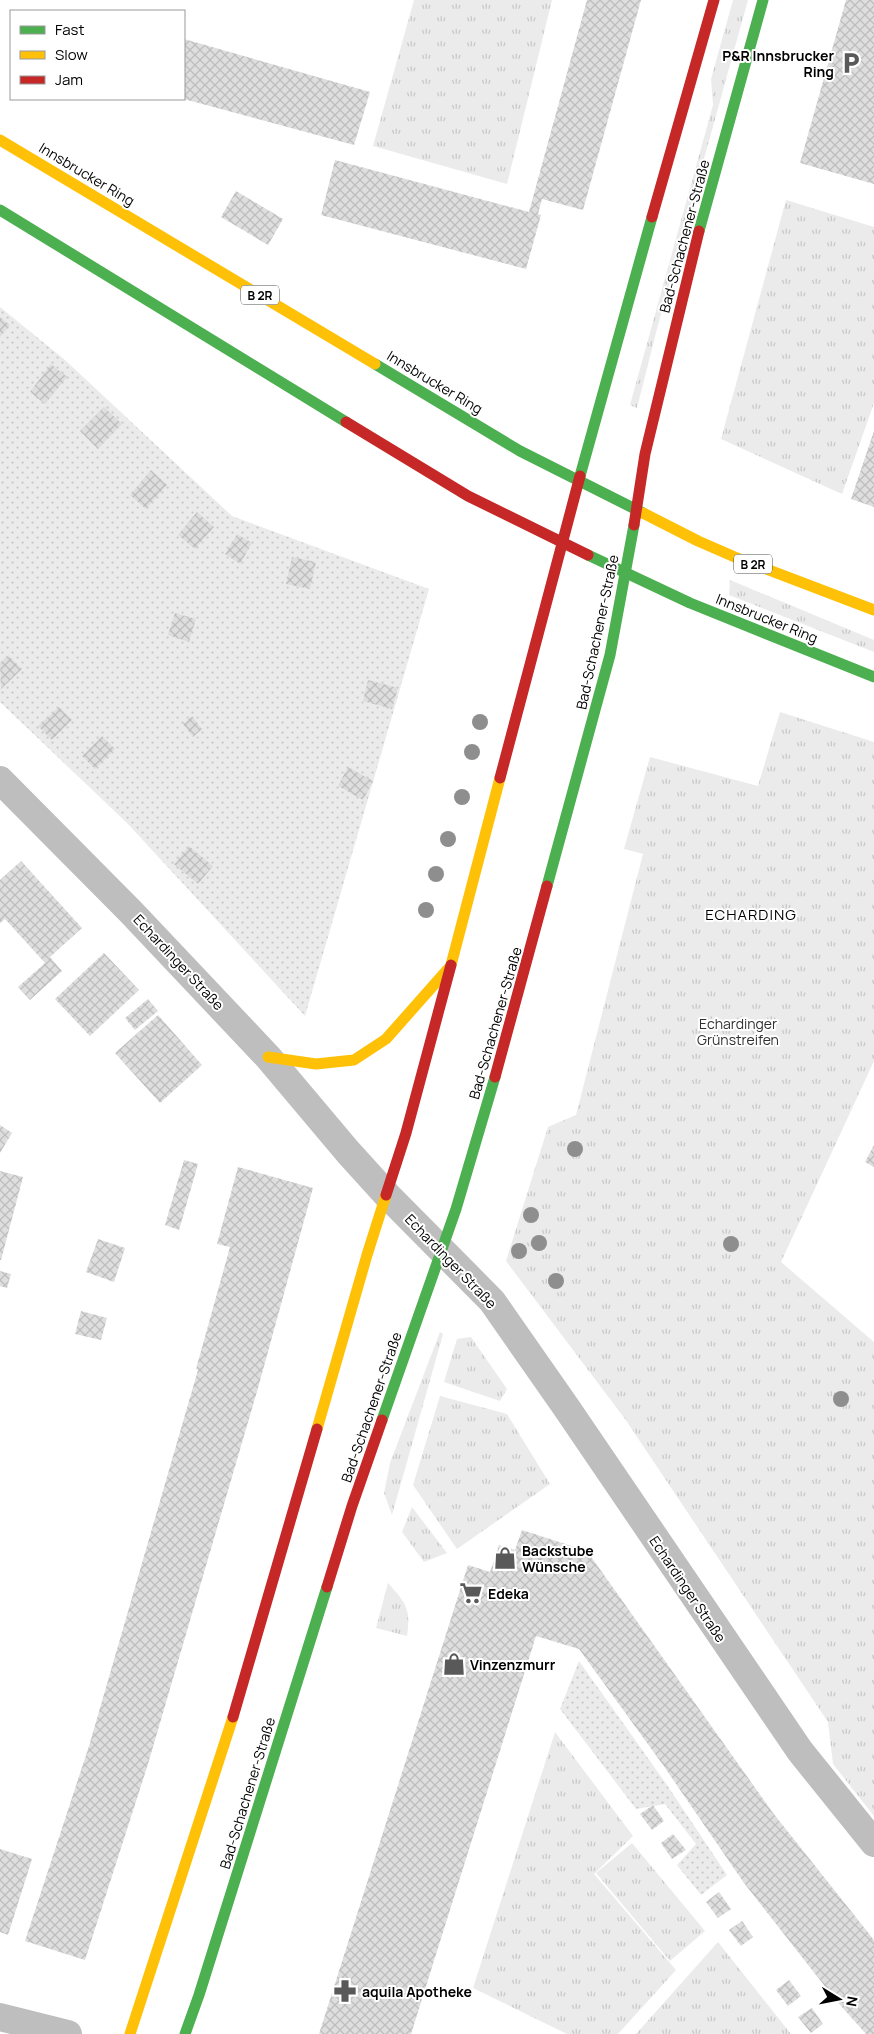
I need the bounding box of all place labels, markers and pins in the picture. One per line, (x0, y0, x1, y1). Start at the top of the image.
place label: P&R Innsbrucker Ring (722, 46, 834, 81)
parking icon: P&R Innsbrucker Ring (838, 50, 864, 76)
place label: Backstube Wünsche (522, 1541, 594, 1576)
shop icon: Backstube Wünsche (492, 1545, 518, 1571)
supermarket icon: Edeka (458, 1580, 484, 1606)
place label: Edeka (488, 1584, 529, 1603)
shop icon: Vinzenzmurr (441, 1651, 467, 1677)
place label: Vinzenzmurr (470, 1655, 556, 1674)
pharmacy icon: aquila Apotheke (332, 1978, 358, 2004)
place label: aquila Apotheke (362, 1982, 472, 2001)

